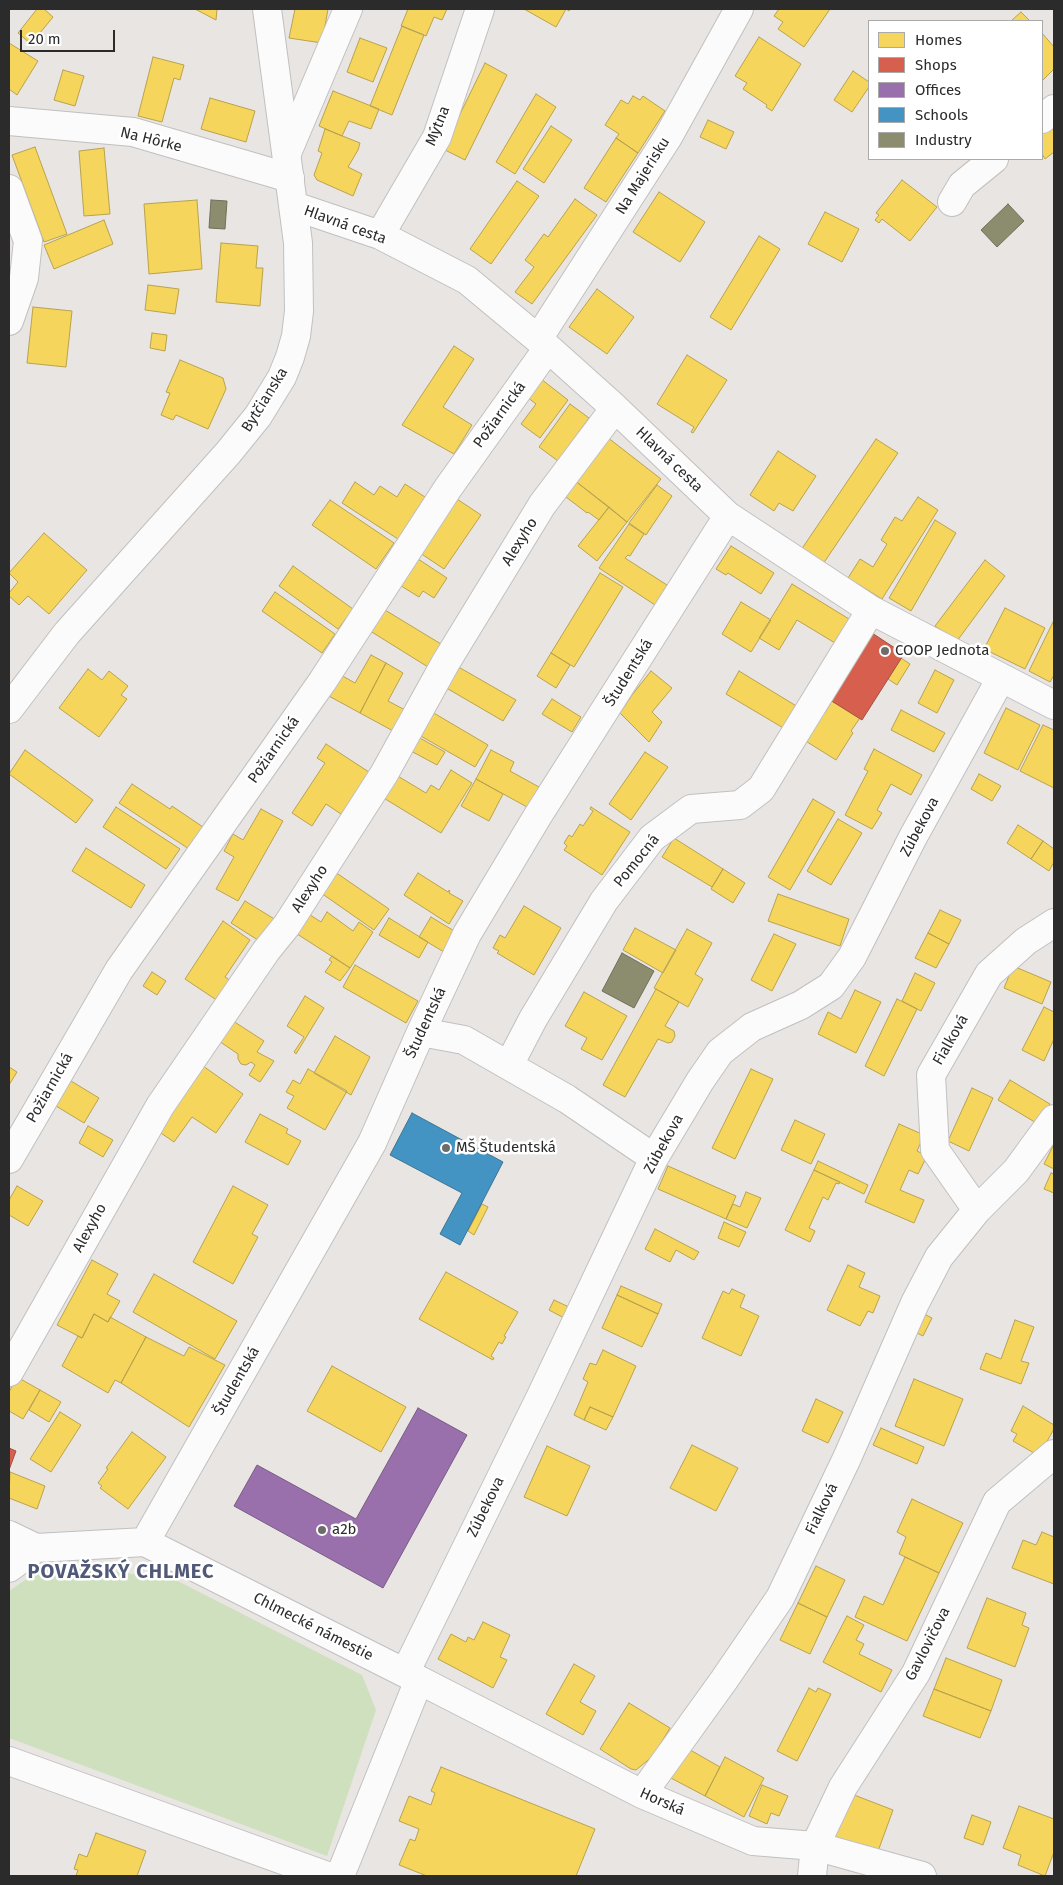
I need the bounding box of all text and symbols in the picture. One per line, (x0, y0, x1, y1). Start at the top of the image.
scale bar (22, 20, 118, 52)
legend (868, 20, 1043, 160)
text: 20 m (28, 30, 61, 48)
text: Homes (915, 31, 962, 49)
text: Shops (915, 56, 957, 74)
text: Offices (915, 81, 961, 99)
street label: Mýtna (422, 103, 454, 149)
text: Schools (915, 106, 968, 124)
street label: Na Hôrke (118, 124, 184, 156)
text: Industry (915, 131, 972, 149)
street label: Na Majerisku (612, 134, 674, 218)
street label: Hlavná cesta (301, 202, 389, 248)
street label: Bytčianska (238, 364, 292, 436)
street label: Požiarnická (470, 378, 530, 452)
street label: Hlavná cesta (632, 424, 706, 496)
street label: Alexyho (498, 515, 542, 569)
street label: Študentská (601, 636, 657, 710)
place label: COOP Jednota (895, 642, 989, 660)
marker: COOP Jednota (879, 645, 891, 657)
street label: Požiarnická (244, 713, 304, 787)
street label: Zúbekova (897, 794, 943, 860)
street label: Pomocná (610, 831, 664, 891)
street label: Alexyho (288, 862, 332, 916)
street label: Študentská (402, 985, 450, 1061)
street label: Fialková (929, 1012, 973, 1068)
street label: Požiarnická (23, 1050, 77, 1126)
street label: Zúbekova (640, 1111, 688, 1177)
place label: MŠ Študentská (456, 1139, 556, 1157)
marker: MŠ Študentská (440, 1142, 452, 1154)
street label: Alexyho (69, 1200, 111, 1256)
street label: Študentská (210, 1343, 264, 1419)
street label: Zúbekova (464, 1474, 508, 1540)
street label: Fialková (802, 1480, 842, 1538)
place label: a2b (332, 1521, 356, 1539)
marker: a2b (316, 1524, 328, 1536)
district label: POVAŽSKÝ CHLMEC (26, 1560, 216, 1584)
street label: Chlmecké námestie (250, 1589, 376, 1665)
street label: Gavlovičova (902, 1604, 954, 1684)
street label: Horská (637, 1784, 687, 1820)

